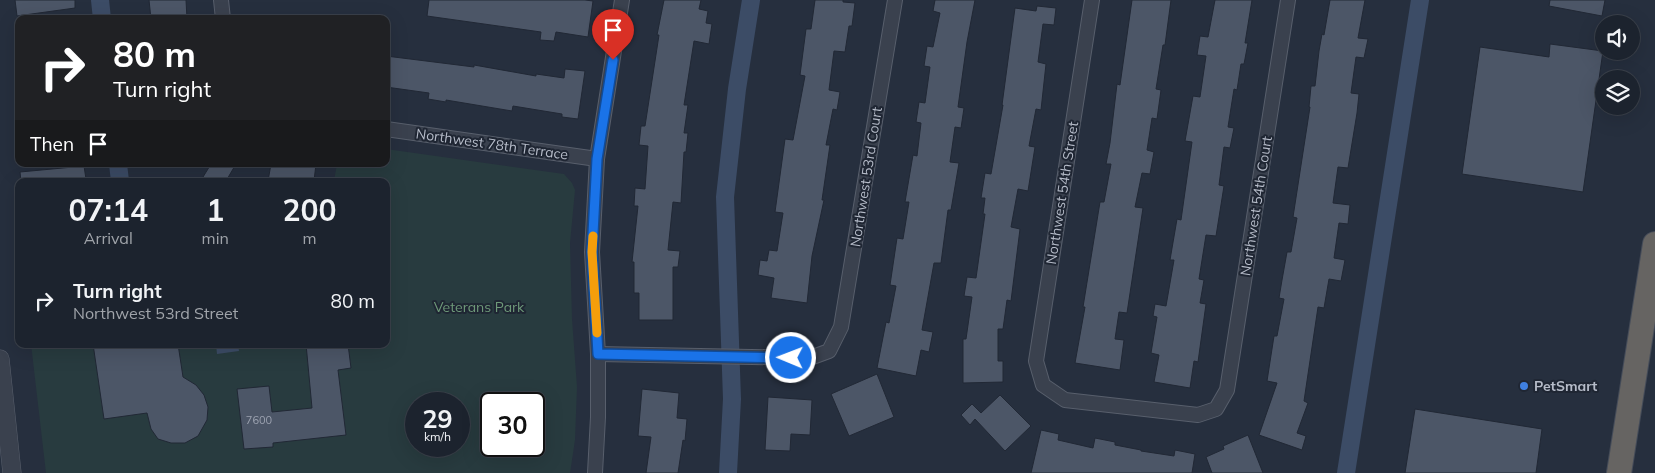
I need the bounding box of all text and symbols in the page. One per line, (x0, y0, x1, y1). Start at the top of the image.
pin (592, 9, 634, 60)
map controls (1595, 15, 1640, 115)
button: sound (1595, 15, 1640, 60)
icon: arrive (599, 16, 627, 44)
text: 80 m (113, 32, 196, 76)
icon: right (30, 35, 95, 100)
button: layers (1595, 70, 1640, 115)
text: Turn right (113, 75, 211, 103)
street label: Northwest 53rd Court (846, 106, 886, 248)
street label: Northwest 54th Street (1042, 120, 1082, 266)
street label: Northwest 78th Terrace (415, 124, 569, 164)
icon: arrive (84, 130, 112, 158)
text: Then (30, 132, 74, 156)
street label: Northwest 54th Court (1236, 135, 1276, 277)
text: 07:14 (69, 191, 148, 229)
text: 1 (206, 191, 224, 229)
text: 200 (282, 191, 336, 229)
text: Arrival (84, 228, 133, 248)
text: min (202, 228, 229, 248)
text: m (302, 228, 316, 248)
text: Turn right (73, 279, 162, 303)
icon: right (30, 287, 58, 315)
text: 80 m (331, 289, 375, 313)
park label: Veterans Park (434, 298, 525, 316)
text: Northwest 53rd Street (73, 303, 238, 323)
position arrow (764, 331, 816, 383)
place label: PetSmart (1534, 377, 1598, 395)
marker: PetSmart (1518, 380, 1530, 392)
speed limit sign: 30 (480, 392, 545, 457)
text: 29 (422, 403, 453, 434)
house number: 7600 (246, 413, 273, 427)
text: km/h (424, 429, 451, 444)

